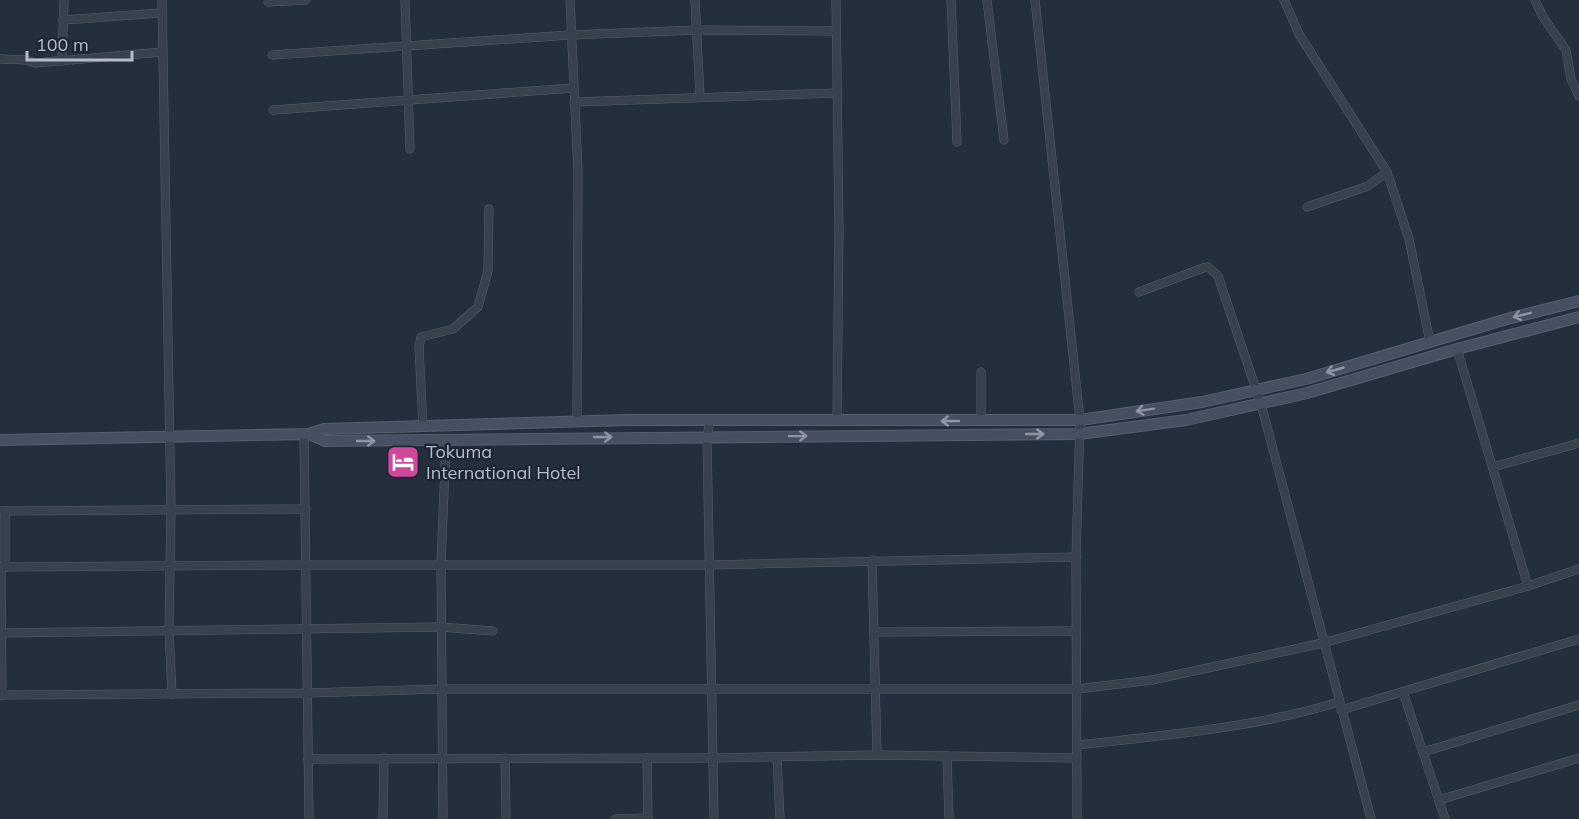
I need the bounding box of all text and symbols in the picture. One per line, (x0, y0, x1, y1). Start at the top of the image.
scale bar (27, 24, 132, 62)
text: 100 m (36, 33, 89, 56)
one-way arrow (1513, 309, 1532, 321)
one-way arrow (1326, 365, 1345, 376)
one-way arrow (1135, 405, 1155, 416)
one-way arrow (941, 415, 961, 427)
one-way arrow (1024, 428, 1044, 440)
one-way arrow (787, 430, 807, 442)
one-way arrow (592, 431, 612, 443)
one-way arrow (355, 435, 375, 447)
place label: Tokuma International Hotel (426, 440, 581, 484)
hotel icon: Tokuma International Hotel (385, 444, 421, 480)

